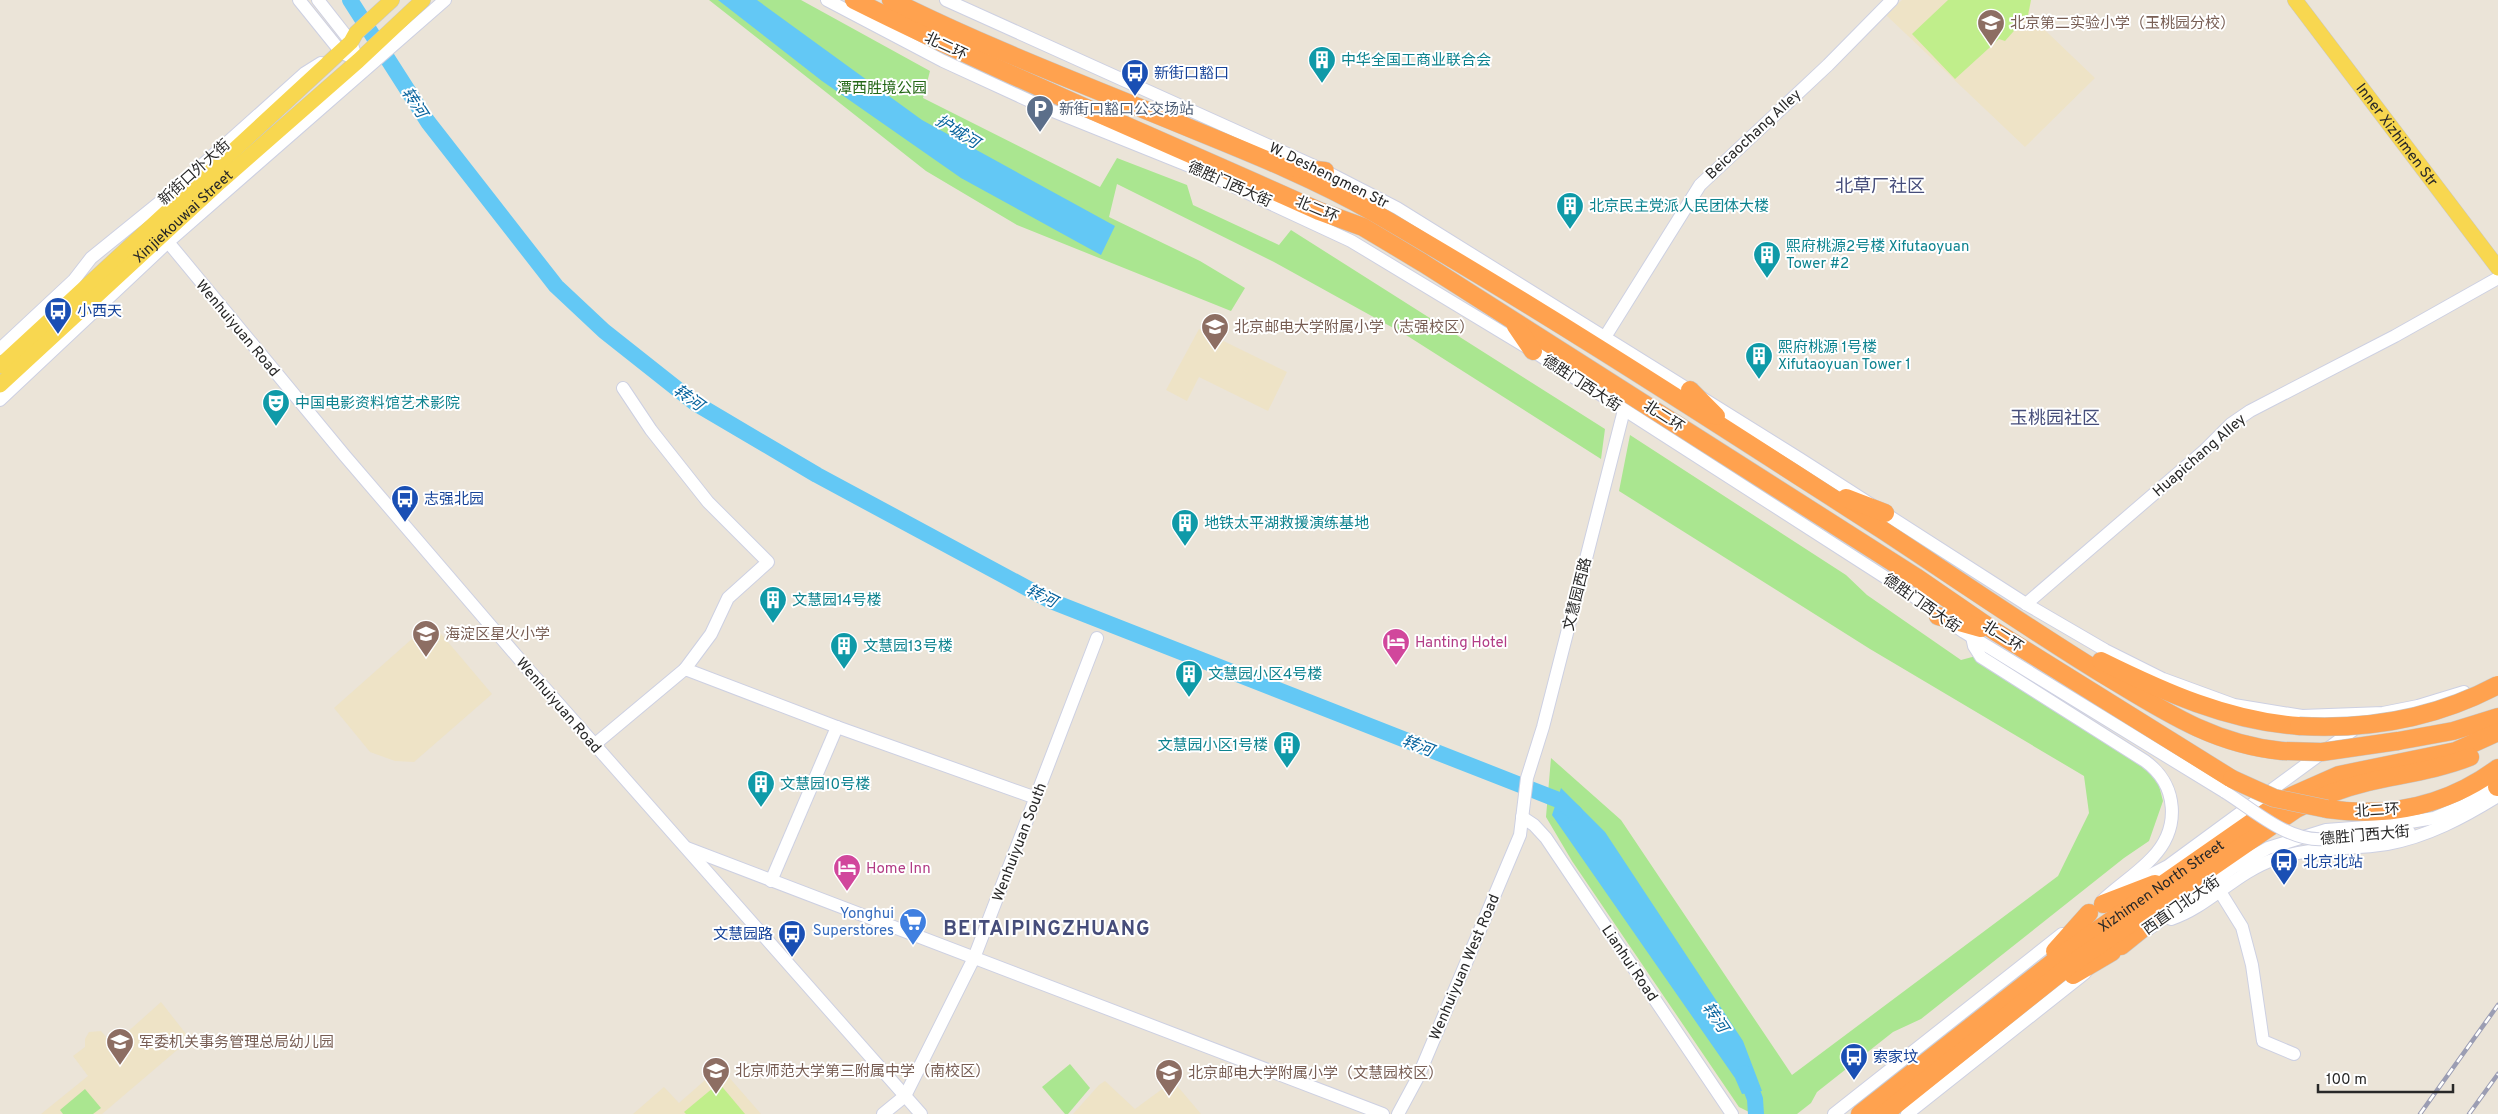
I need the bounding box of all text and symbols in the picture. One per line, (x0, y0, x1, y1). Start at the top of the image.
school or university icon: 北京第二实验小学（玉桃园分校） (1976, 8, 2006, 47)
place label: 北京第二实验小学（玉桃园分校） (2010, 14, 2235, 34)
street label: 北二环 (921, 28, 970, 65)
building icon: 中华全国工商业联合会 (1307, 45, 1337, 84)
place label: 中华全国工商业联合会 (1341, 51, 1491, 71)
bus stop icon: 新街口豁口 (1120, 58, 1150, 97)
place label: 新街口豁口 (1154, 65, 1229, 84)
park label: 潭西胜境公园 (837, 79, 927, 99)
street label: Inner Xizhimen Str (2351, 80, 2441, 191)
water label: 转河 (396, 84, 432, 124)
street label: Beicaochang Alley (1702, 86, 1806, 184)
parking icon: 新街口豁口公交场站 (1025, 94, 1055, 133)
place label: 新街口豁口公交场站 (1059, 101, 1194, 120)
water label: 护城河 (931, 111, 985, 155)
street label: 新街口外大街 (155, 136, 235, 210)
street label: W. Deshengmen Str (1265, 139, 1392, 214)
street label: 德胜门西大街 (1184, 157, 1275, 212)
street label: Xinjiekouwai Street (130, 167, 238, 268)
district label: 北草厂社区 (1835, 176, 1925, 199)
building icon: 北京民主党派人民团体大楼 (1555, 191, 1585, 230)
street label: 北二环 (1292, 192, 1341, 228)
place label: 北京民主党派人民团体大楼 (1589, 197, 1769, 217)
place label: 熙府桃源2号楼 Xifutaoyuan Tower #2 (1786, 238, 1969, 274)
building icon: 熙府桃源2号楼 Xifutaoyuan Tower #2 (1752, 240, 1782, 279)
street label: Wenhuiyuan Road (191, 277, 283, 381)
bus stop icon: 小西天 (43, 296, 73, 335)
place label: 小西天 (77, 303, 122, 322)
school or university icon: 北京邮电大学附属小学（志强校区） (1200, 312, 1230, 351)
place label: 北京邮电大学附属小学（志强校区） (1234, 318, 1474, 338)
place label: 熙府桃源 1号楼 Xifutaoyuan Tower 1 (1778, 339, 1911, 375)
building icon: 熙府桃源 1号楼 Xifutaoyuan Tower 1 (1744, 341, 1774, 380)
street label: 德胜门西大街 (1538, 351, 1625, 417)
water label: 转河 (669, 381, 709, 418)
theatre icon: 中国电影资料馆艺术影院 (261, 388, 291, 427)
place label: 中国电影资料馆艺术影院 (295, 394, 460, 414)
street label: 北二环 (1639, 396, 1688, 437)
district label: 玉桃园社区 (2010, 408, 2100, 431)
street label: Huapichang Alley (2149, 410, 2251, 502)
bus stop icon: 志强北园 (390, 484, 420, 523)
place label: 志强北园 (424, 490, 484, 510)
building icon: 地铁太平湖救援演练基地 (1170, 508, 1200, 547)
place label: 地铁太平湖救援演练基地 (1204, 515, 1369, 534)
street label: 文慧园西路 (1560, 556, 1597, 633)
street label: 德胜门西大街 (1879, 570, 1964, 638)
water label: 转河 (1022, 581, 1063, 614)
building icon: 文慧园14号楼 (758, 585, 788, 624)
place label: 文慧园14号楼 (792, 592, 882, 611)
street label: 北二环 (1978, 616, 2027, 657)
school or university icon: 海淀区星火小学 (411, 619, 441, 658)
place label: 海淀区星火小学 (445, 626, 550, 645)
hotel icon: Hanting Hotel (1381, 627, 1411, 666)
building icon: 文慧园13号楼 (829, 631, 859, 670)
place label: Hanting Hotel (1415, 634, 1507, 653)
place label: 文慧园13号楼 (863, 638, 953, 657)
street label: Wenhuiyuan Road (511, 654, 605, 758)
building icon: 文慧园小区4号楼 (1174, 659, 1204, 698)
place label: 文慧园小区4号楼 (1208, 666, 1322, 685)
building icon: 文慧园小区1号楼 (1272, 730, 1302, 769)
water label: 转河 (1399, 732, 1439, 763)
place label: 文慧园小区1号楼 (1157, 737, 1268, 756)
building icon: 文慧园10号楼 (746, 769, 776, 808)
place label: 文慧园10号楼 (780, 776, 870, 795)
street label: Wenhuiyuan South (989, 781, 1052, 905)
street label: 北二环 (2354, 800, 2400, 822)
street label: 德胜门西大街 (2319, 822, 2411, 850)
street label: Xizhimen North Street (2095, 836, 2229, 937)
bus stop icon: 北京北站 (2269, 847, 2299, 886)
hotel icon: Home Inn (832, 853, 862, 892)
place label: 北京北站 (2303, 853, 2363, 873)
place label: Home Inn (866, 860, 931, 879)
street label: 西直门北大街 (2139, 872, 2224, 940)
street label: Wenhuiyuan West Road (1426, 892, 1505, 1044)
place label: Yonghui Superstores (813, 905, 894, 941)
supermarket icon: Yonghui Superstores (898, 907, 928, 946)
district label: BEITAIPINGZHUANG (943, 917, 1151, 943)
bus stop icon: 文慧园路 (777, 919, 807, 958)
street label: Lianhui Road (1596, 922, 1661, 1005)
place label: 文慧园路 (713, 926, 773, 945)
water label: 转河 (1697, 999, 1733, 1039)
school or university icon: 军委机关事务管理总局幼儿园 (105, 1027, 135, 1066)
place label: 军委机关事务管理总局幼儿园 (139, 1034, 334, 1053)
bus stop icon: 索家坟 (1839, 1042, 1869, 1081)
place label: 索家坟 (1873, 1048, 1918, 1068)
school or university icon: 北京师范大学第三附属中学（南校区） (701, 1056, 731, 1095)
school or university icon: 北京邮电大学附属小学（文慧园校区） (1154, 1058, 1184, 1097)
place label: 北京师范大学第三附属中学（南校区） (735, 1062, 990, 1082)
scale bar (2318, 1062, 2453, 1094)
place label: 北京邮电大学附属小学（文慧园校区） (1188, 1064, 1443, 1084)
text: 100 m (2326, 1071, 2367, 1090)

